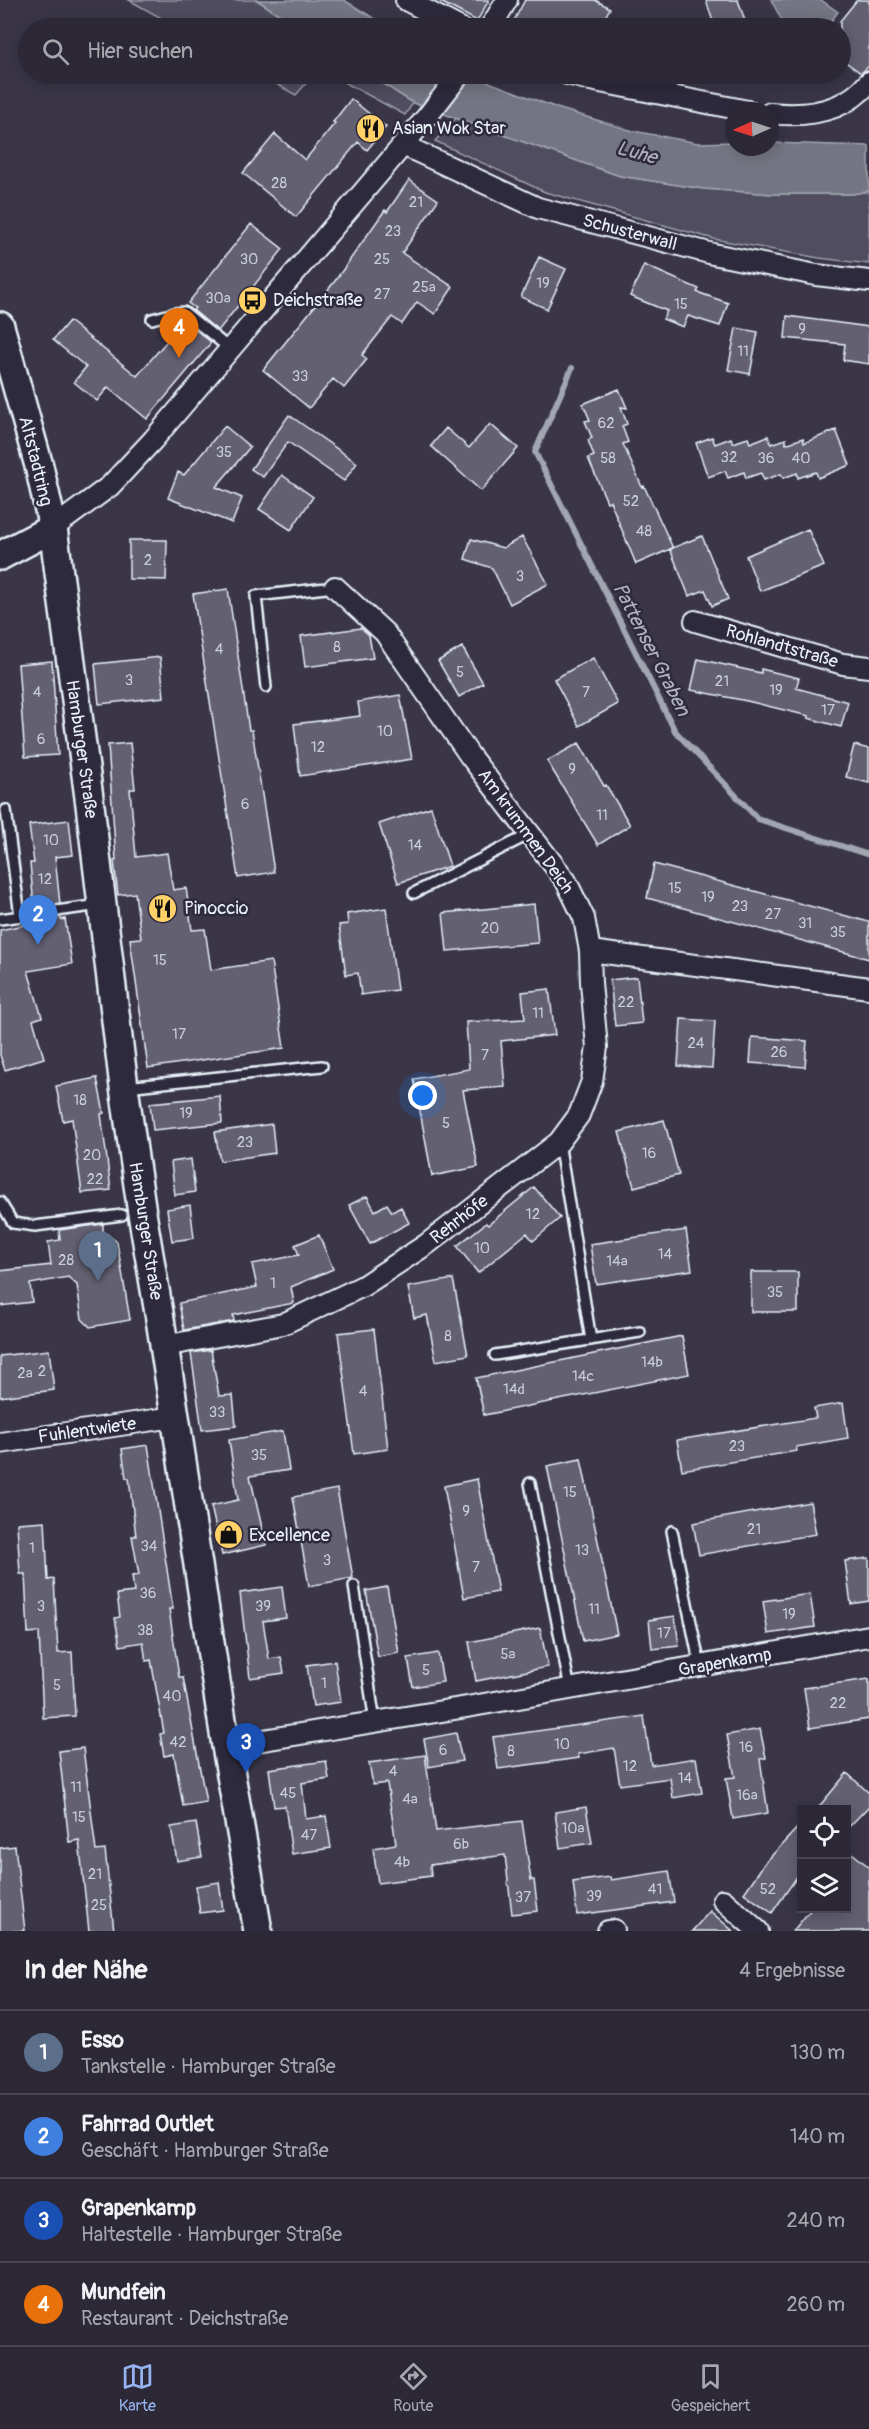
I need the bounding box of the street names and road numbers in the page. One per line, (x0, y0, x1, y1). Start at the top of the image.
street label: Schusterwall (580, 209, 680, 256)
street label: Altstadtring (13, 414, 58, 508)
street label: Rohlandtstraße (723, 619, 841, 674)
street label: Hamburger Straße (60, 678, 103, 820)
street label: Am krummen Deich (472, 764, 579, 898)
street label: Hamburger Straße (123, 1160, 168, 1302)
street label: Rehrhöfe (426, 1189, 493, 1249)
street label: Fuhlentwiete (37, 1412, 138, 1449)
street label: Grapenkamp (677, 1643, 774, 1682)

